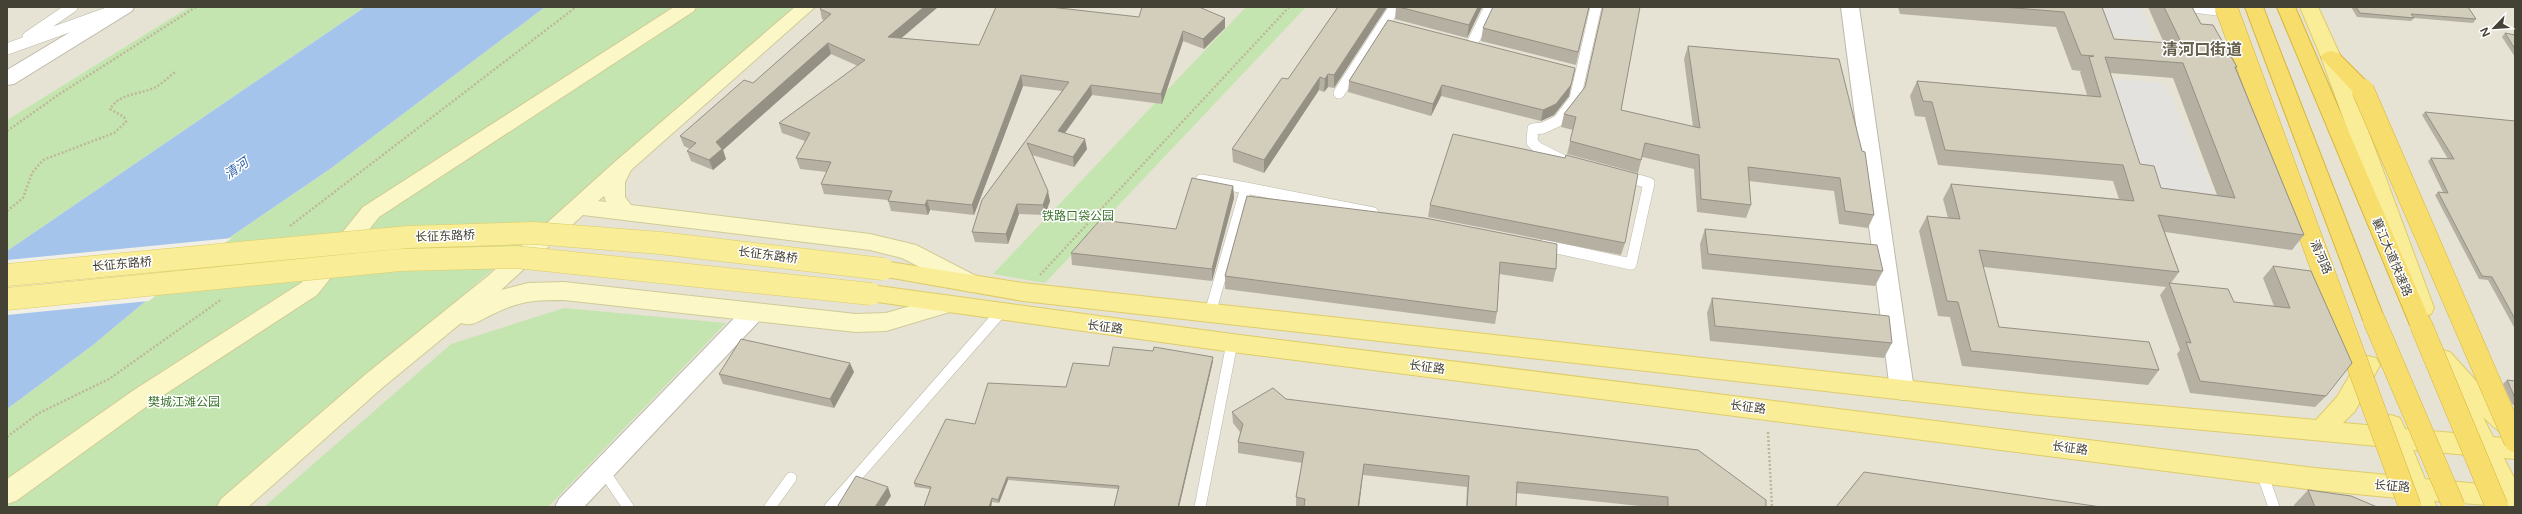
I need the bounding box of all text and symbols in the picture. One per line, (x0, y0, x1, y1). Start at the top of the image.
north arrow (2474, 8, 2514, 48)
text: N (2478, 25, 2493, 39)
district label: 清河口街道 (2162, 40, 2242, 60)
water label: 清河 (221, 153, 254, 183)
park label: 铁路口袋公园 (1042, 209, 1114, 223)
street label: 襄江大道快速路 (2369, 216, 2415, 298)
street label: 长征东路桥 (415, 228, 475, 244)
street label: 清河路 (2308, 238, 2334, 276)
street label: 长征东路桥 (737, 244, 799, 266)
street label: 长征东路桥 (91, 254, 153, 274)
street label: 长征路 (1086, 318, 1124, 336)
street label: 长征路 (1408, 358, 1446, 376)
park label: 樊城江滩公园 (148, 395, 220, 409)
street label: 长征路 (1729, 398, 1767, 416)
street label: 长征路 (2051, 439, 2089, 457)
street label: 长征路 (2373, 477, 2411, 495)

